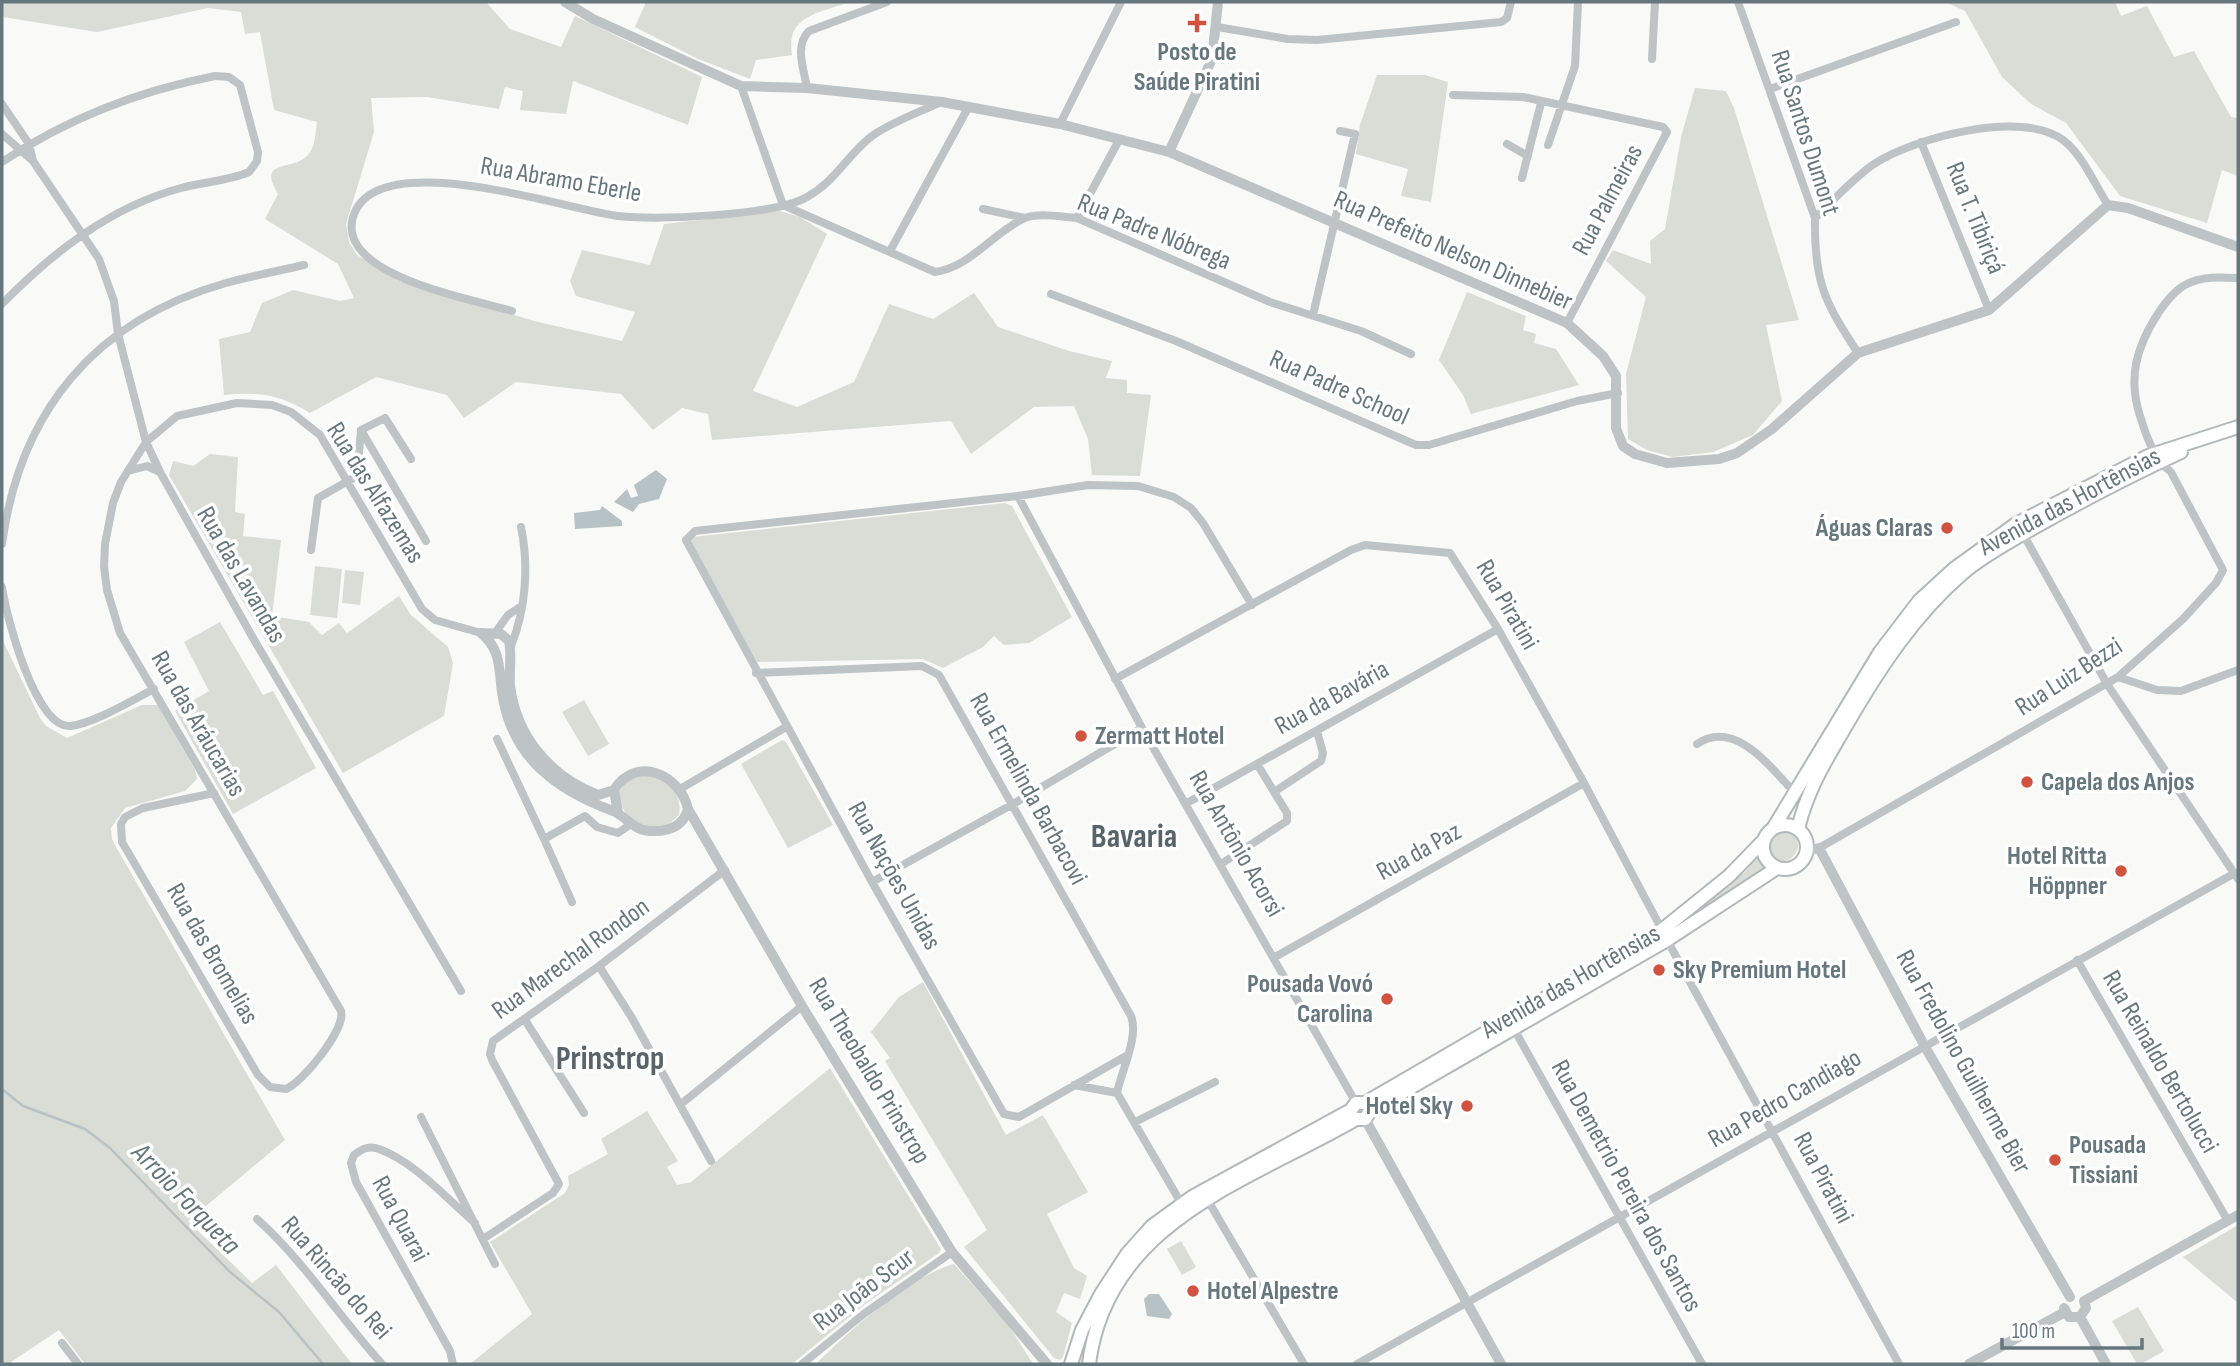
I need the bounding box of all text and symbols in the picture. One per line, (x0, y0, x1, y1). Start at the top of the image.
marker: Posto de Saúde Piratini (1187, 13, 1207, 33)
place label: Posto de Saúde Piratini (1134, 37, 1260, 98)
street label: Rua Santos Dumont (1764, 46, 1846, 220)
street label: Rua Palmeiras (1566, 139, 1650, 261)
street label: Rua Abramo Eberle (478, 151, 644, 209)
street label: Rua T. Tibiriçá (1939, 158, 2011, 278)
street label: Rua Prefeito Nelson Dinnebier (1329, 184, 1578, 318)
street label: Rua Padre Nóbrega (1073, 187, 1235, 277)
street label: Rua Padre School (1265, 343, 1413, 433)
street label: Rua das Alfazemas (319, 417, 431, 569)
street label: Avenida das Hortênsias (1973, 441, 2166, 563)
street label: Rua das Lavandas (190, 502, 292, 648)
place label: Águas Claras (1815, 513, 1933, 544)
marker: Águas Claras (1939, 520, 1955, 536)
street label: Rua Piratini (1469, 555, 1545, 655)
street label: Rua Luiz Bezzi (2010, 631, 2128, 723)
street label: Rua das Aráucarias (144, 646, 252, 802)
street label: Rua da Bavária (1270, 654, 1394, 742)
street label: Rua Ermelinda Barbacovi (962, 688, 1094, 890)
place label: Zermatt Hotel (1095, 721, 1224, 752)
marker: Zermatt Hotel (1073, 728, 1089, 744)
street label: Rua Antônio Acorsi (1182, 766, 1290, 922)
place label: Capela dos Anjos (2041, 767, 2195, 798)
marker: Capela dos Anjos (2019, 774, 2035, 790)
street label: Rua Nações Unidas (841, 797, 947, 955)
street label: Rua da Paz (1371, 816, 1467, 888)
district label: Bavaria (1091, 817, 1177, 857)
place label: Hotel Ritta Höppner (2007, 841, 2107, 902)
marker: Hotel Ritta Höppner (2113, 863, 2129, 879)
street label: Rua das Bromelias (159, 878, 265, 1030)
street label: Rua Marechal Rondon (486, 892, 656, 1026)
street label: Avenida das Hortênsias (1475, 918, 1666, 1046)
street label: Rua Fredolino Guilherme Bier (1889, 945, 2038, 1180)
place label: Sky Premium Hotel (1673, 955, 1846, 986)
marker: Sky Premium Hotel (1651, 962, 1667, 978)
street label: Rua Reinaldo Bertolucci (2095, 965, 2225, 1159)
place label: Pousada Vovó Carolina (1247, 969, 1373, 1030)
street label: Rua Theobaldo Prinstrop (801, 972, 937, 1170)
marker: Pousada Vovó Carolina (1379, 991, 1395, 1007)
district label: Prinstrop (556, 1039, 664, 1079)
street label: Rua Pedro Candiago (1703, 1043, 1867, 1155)
street label: Rua Demetrio Pereira dos Santos (1544, 1055, 1708, 1317)
place label: Hotel Sky (1365, 1091, 1453, 1122)
marker: Hotel Sky (1459, 1098, 1475, 1114)
street label: Rua Piratini (1786, 1127, 1860, 1229)
place label: Pousada Tissiani (2069, 1130, 2146, 1191)
water label: Arroio Forqueta (124, 1136, 248, 1262)
marker: Pousada Tissiani (2047, 1152, 2063, 1168)
street label: Rua Quarai (365, 1171, 435, 1267)
street label: Rua Rincão do Rei (274, 1210, 398, 1346)
street label: Rua João Scur (808, 1242, 921, 1338)
place label: Hotel Alpestre (1207, 1276, 1339, 1307)
marker: Hotel Alpestre (1185, 1283, 1201, 1299)
scale bar (2002, 1306, 2142, 1350)
text: 100 m (2012, 1319, 2055, 1344)

